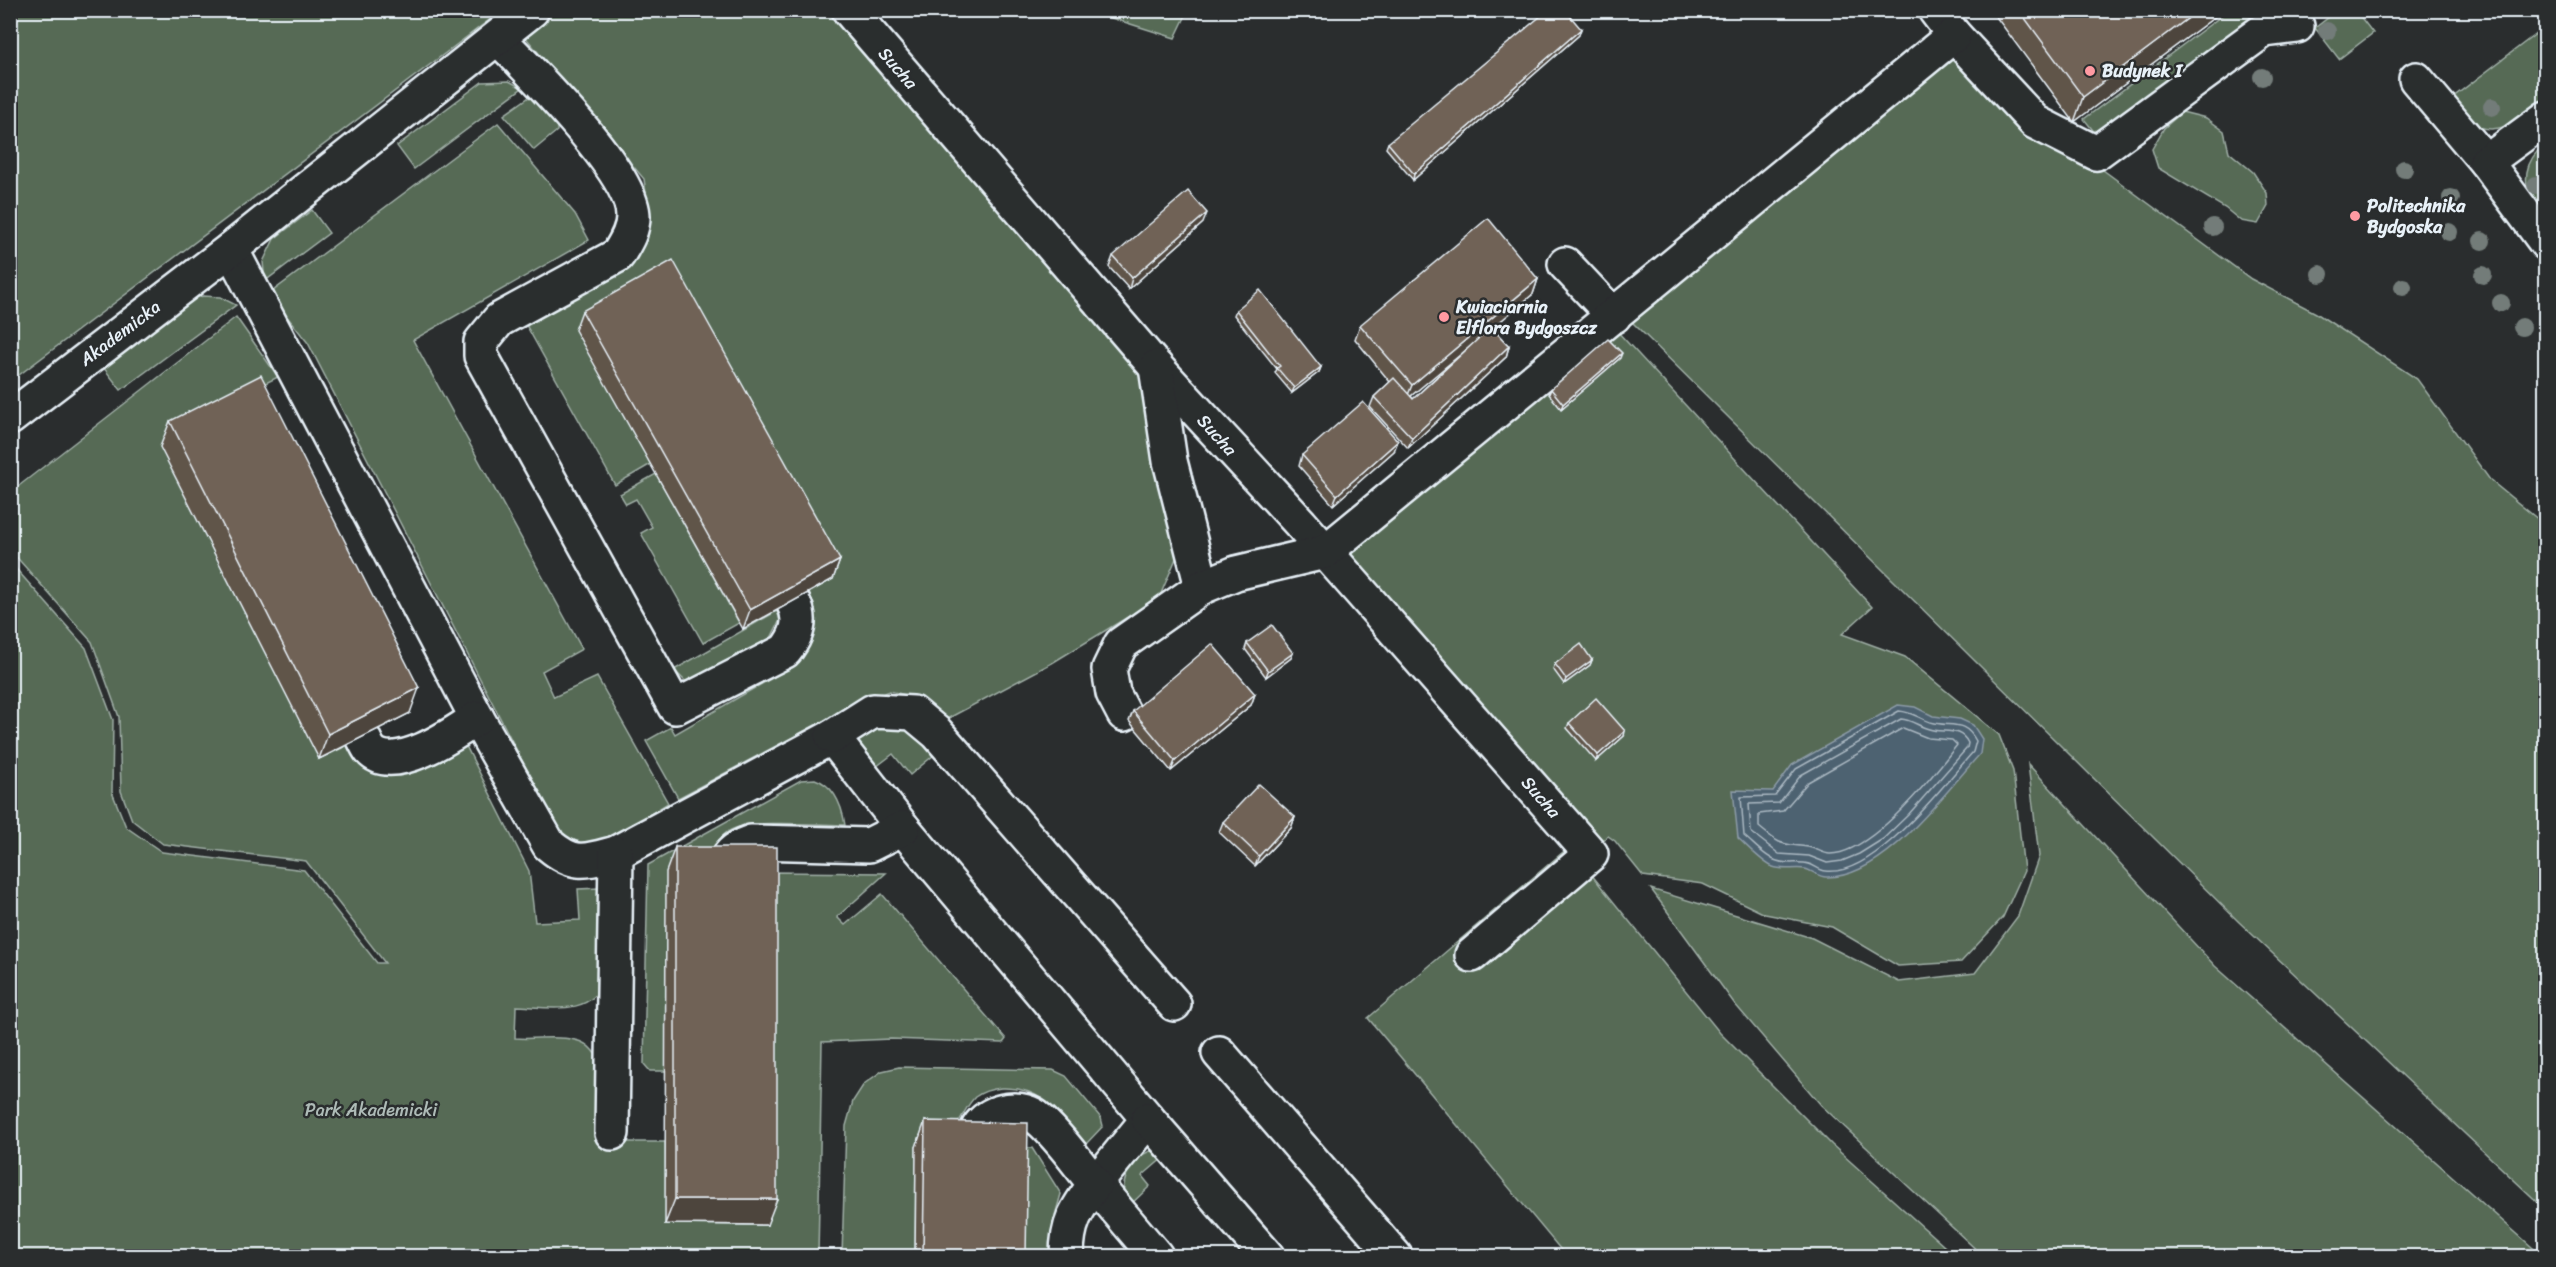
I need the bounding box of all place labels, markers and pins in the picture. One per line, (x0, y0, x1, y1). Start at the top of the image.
place label: Budynek I (2102, 55, 2184, 87)
marker: Budynek I (2083, 64, 2097, 78)
place label: Politechnika Bydgoska (2367, 190, 2466, 243)
marker: Politechnika Bydgoska (2348, 209, 2362, 223)
place label: Kwiaciarnia Elflora Bydgoszcz (1455, 291, 1598, 344)
marker: Kwiaciarnia Elflora Bydgoszcz (1437, 310, 1451, 324)

